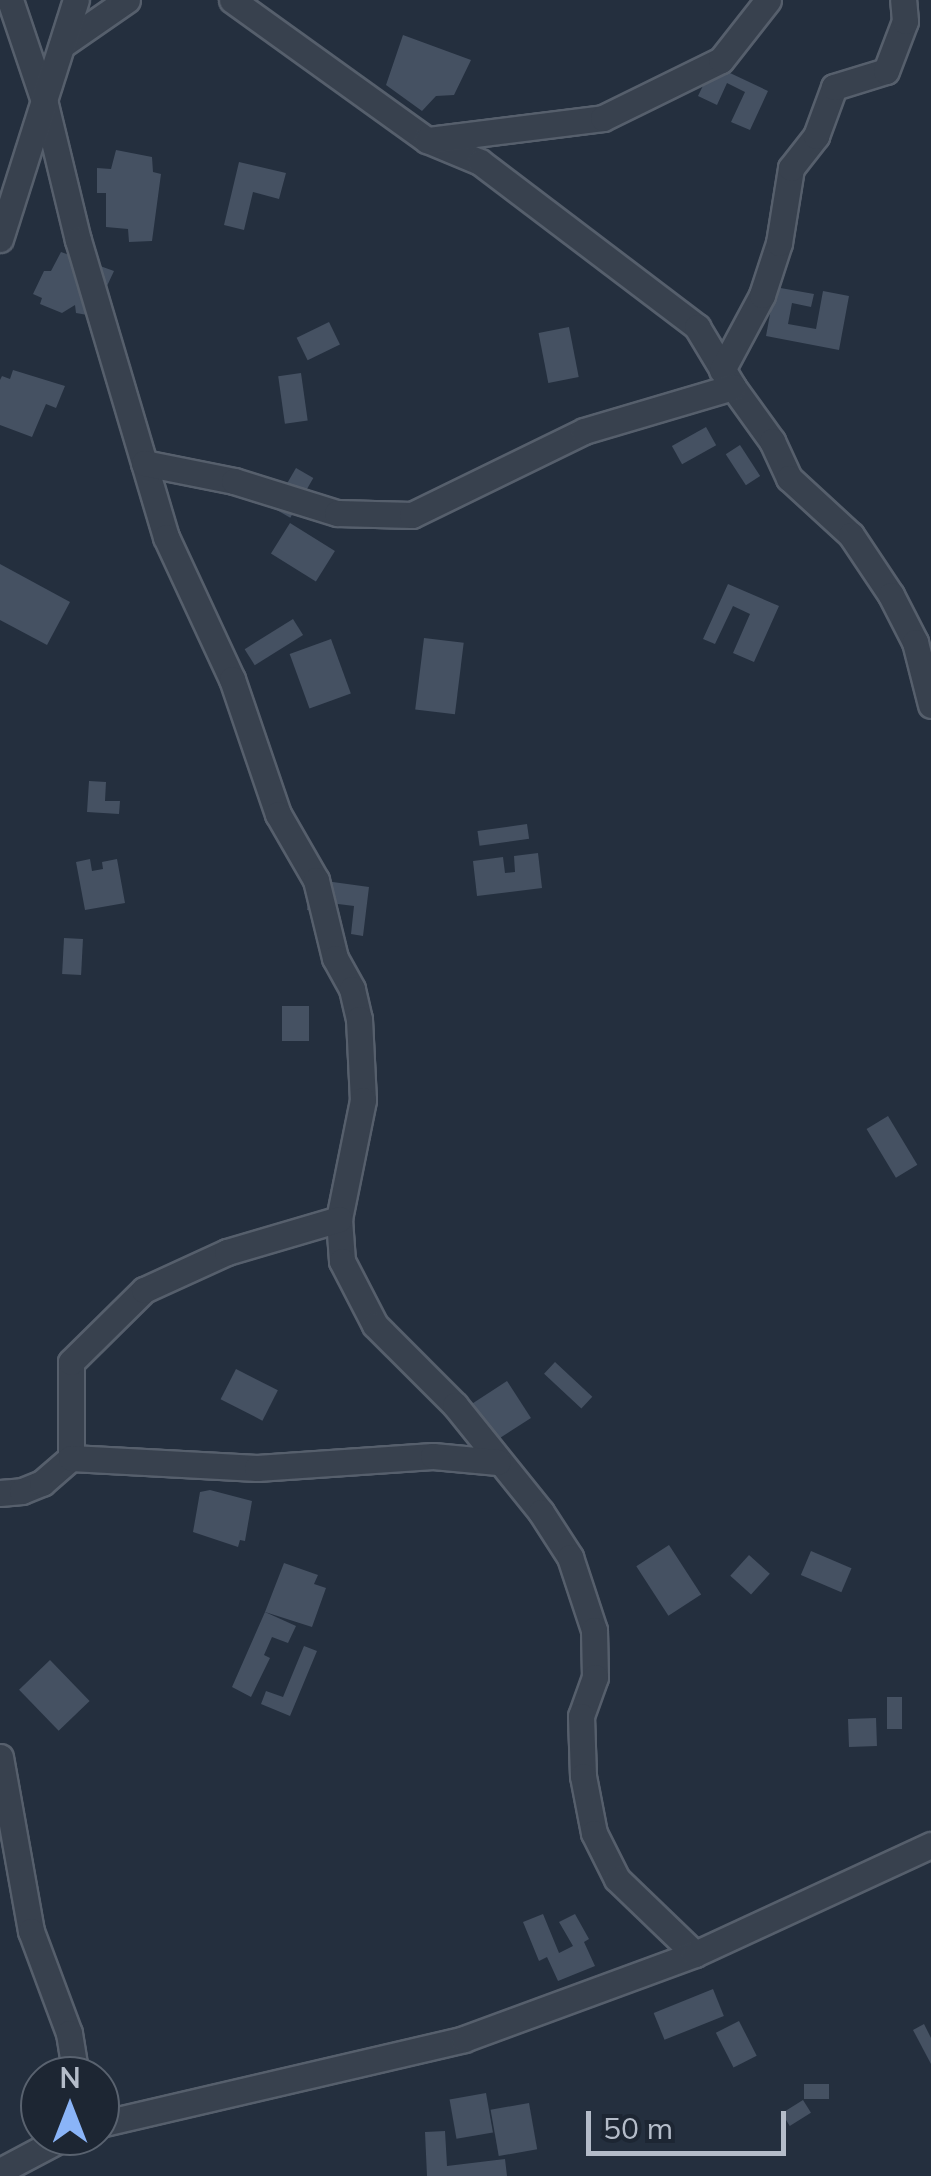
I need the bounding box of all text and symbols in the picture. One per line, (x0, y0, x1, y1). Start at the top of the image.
north arrow (20, 2056, 120, 2156)
text: N (59, 2060, 81, 2095)
scale bar (591, 2091, 791, 2153)
text: 50 m (603, 2109, 673, 2147)

